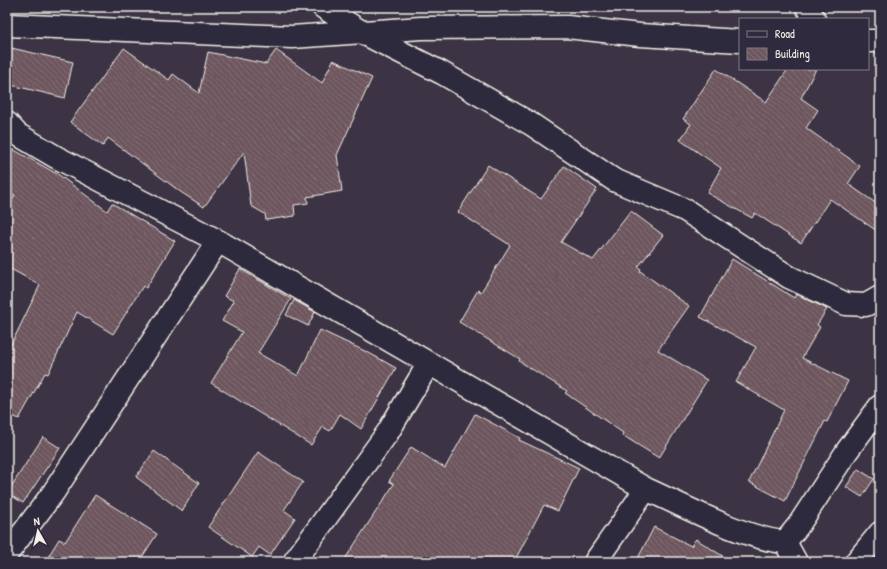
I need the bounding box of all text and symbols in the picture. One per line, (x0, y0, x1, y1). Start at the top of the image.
legend (739, 18, 869, 70)
text: Road (775, 25, 795, 42)
text: Building (775, 45, 810, 62)
north arrow (18, 511, 58, 551)
text: N (33, 514, 41, 528)

